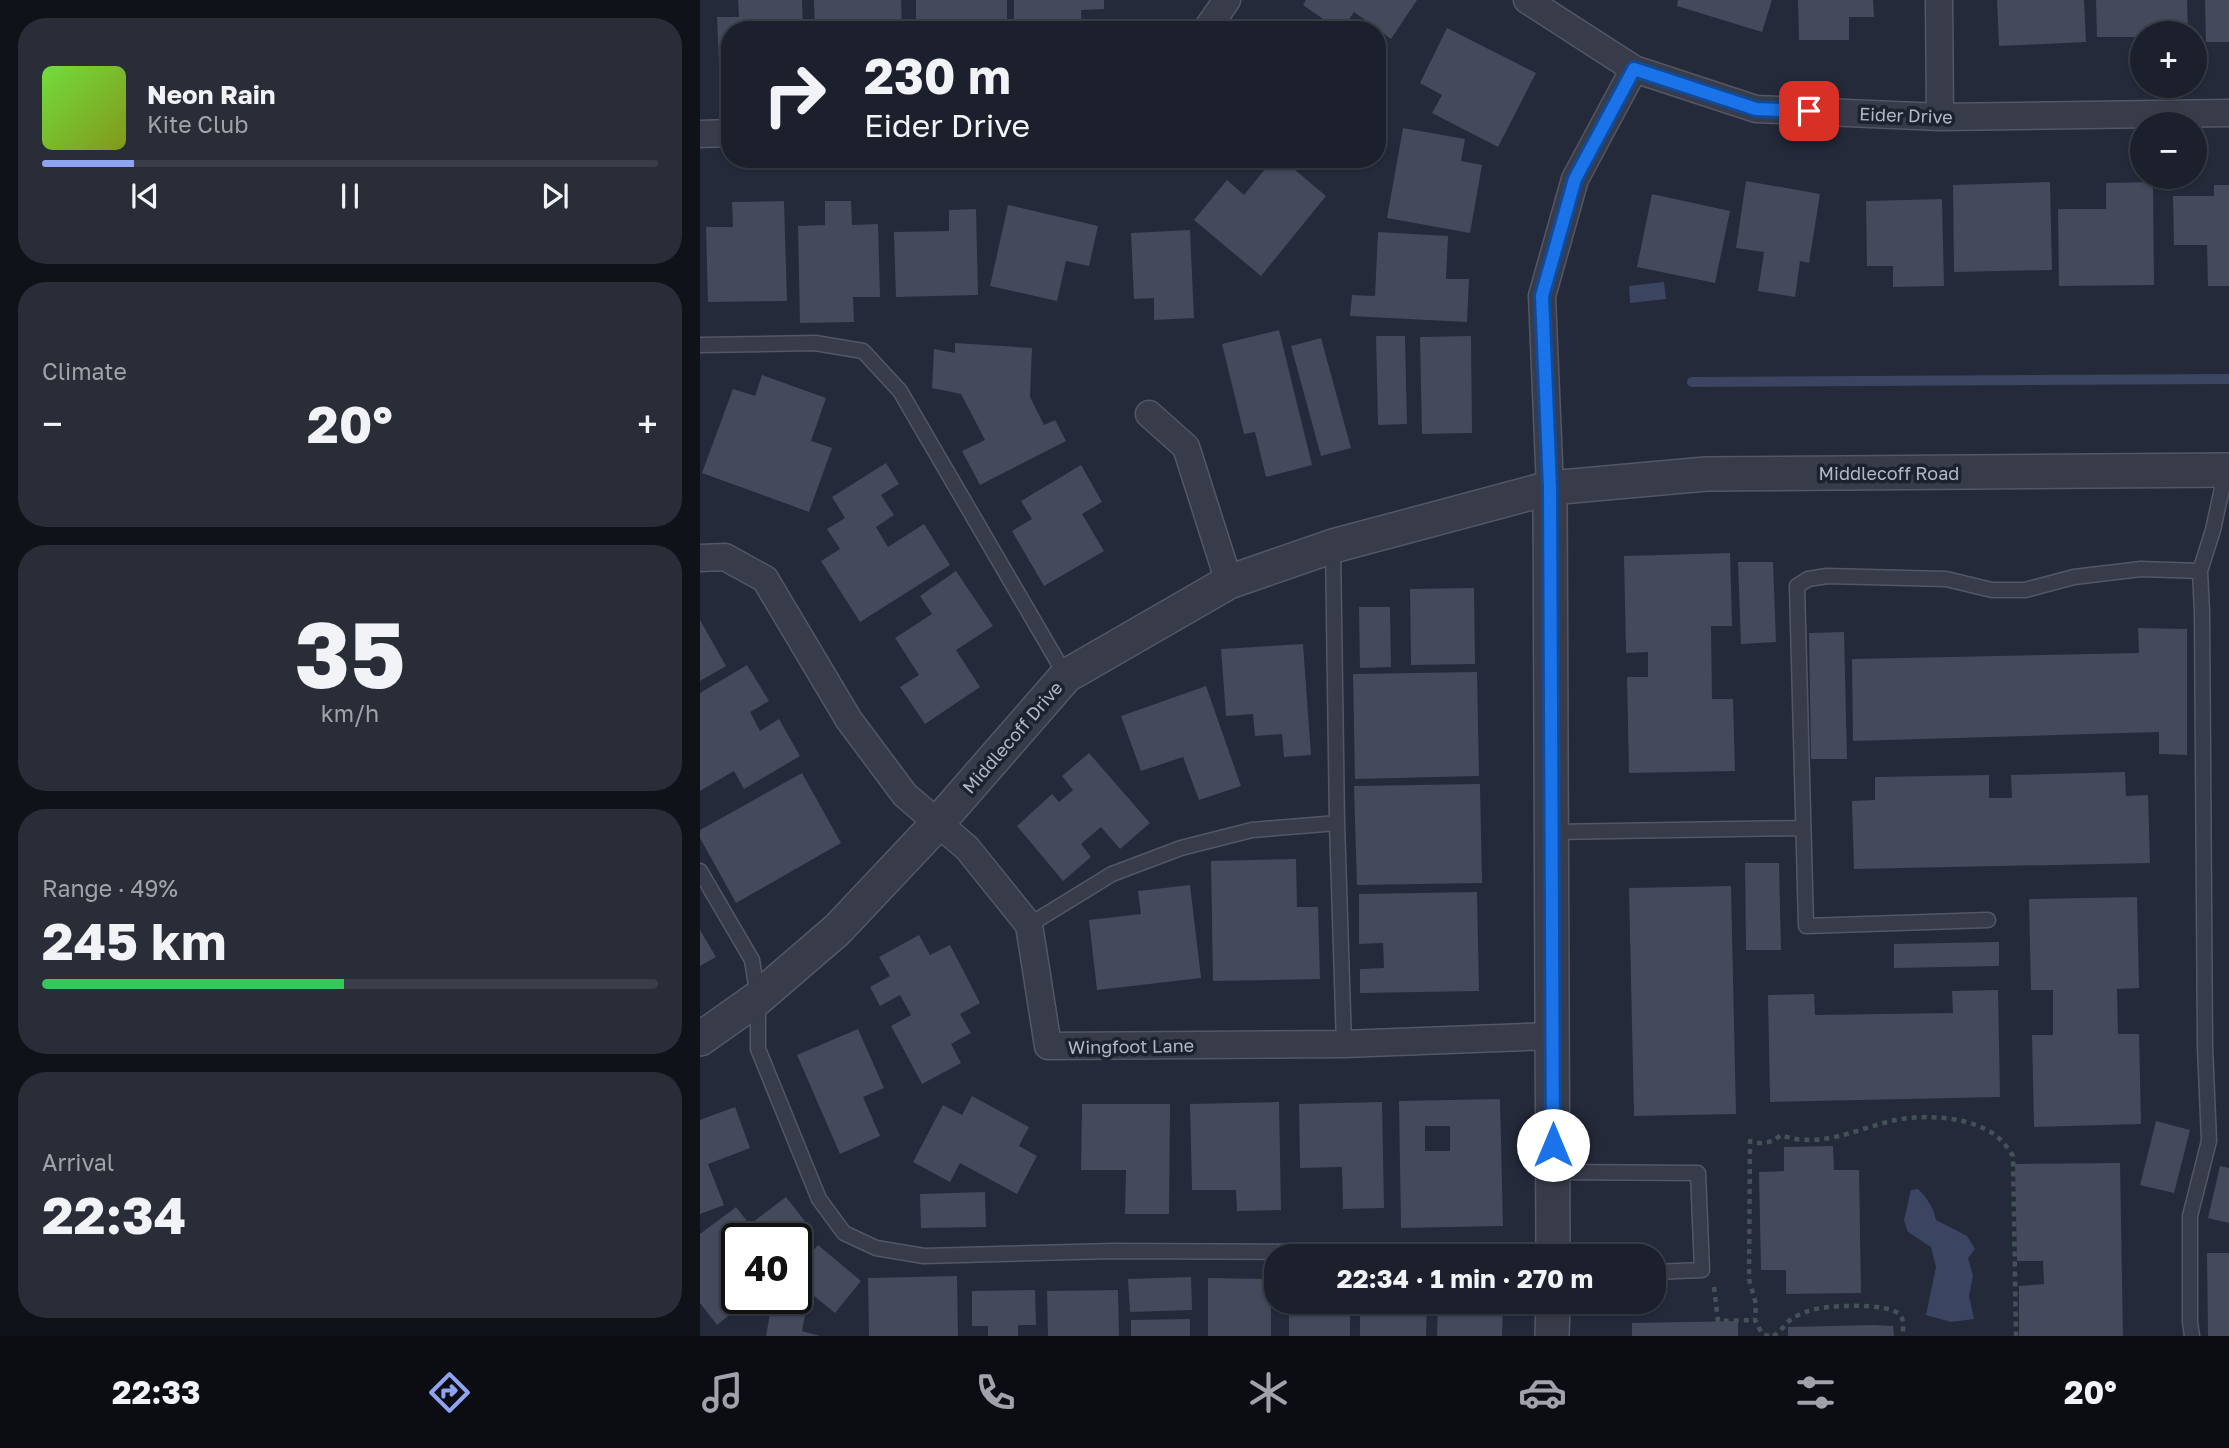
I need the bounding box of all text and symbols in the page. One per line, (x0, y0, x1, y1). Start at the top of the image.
map controls (2130, 21, 2207, 189)
button: + (2130, 21, 2207, 98)
text: 230 m (864, 46, 1011, 105)
icon: right (749, 49, 840, 140)
text: Neon Rain (147, 79, 276, 110)
pin (1779, 81, 1839, 141)
icon: arrive (1790, 92, 1828, 130)
street label: Eider Drive (1859, 102, 1953, 128)
text: Eider Drive (864, 106, 1030, 144)
text: Kite Club (147, 110, 248, 138)
button: − (2130, 112, 2207, 189)
icon: previous (126, 177, 164, 215)
icon: pause (331, 177, 369, 215)
icon: next (536, 177, 574, 215)
text: Climate (42, 357, 127, 385)
text: 20° (307, 392, 393, 454)
text: − (42, 401, 63, 446)
text: + (637, 401, 658, 446)
street label: Middlecoff Road (1819, 462, 1959, 484)
text: 35 (294, 599, 406, 708)
street label: Middlecoff Drive (957, 676, 1067, 798)
text: km/h (321, 699, 379, 727)
text: Range · 49% (42, 874, 178, 902)
text: 245 km (42, 909, 227, 971)
street label: Wingfoot Lane (1068, 1034, 1194, 1058)
position arrow (1516, 1108, 1590, 1182)
text: Arrival (42, 1148, 114, 1176)
text: 22:34 (42, 1183, 186, 1245)
speed limit sign: 40 (721, 1223, 812, 1314)
text: 22:34 · 1 min · 270 m (1337, 1263, 1593, 1294)
icon: directions (425, 1368, 474, 1417)
icon: music (698, 1368, 747, 1417)
icon: phone (971, 1368, 1020, 1417)
icon: climate (1244, 1368, 1293, 1417)
icon: car (1518, 1368, 1567, 1417)
icon: filters (1791, 1368, 1840, 1417)
text: 22:33 (112, 1373, 200, 1411)
text: 20° (2064, 1373, 2117, 1411)

